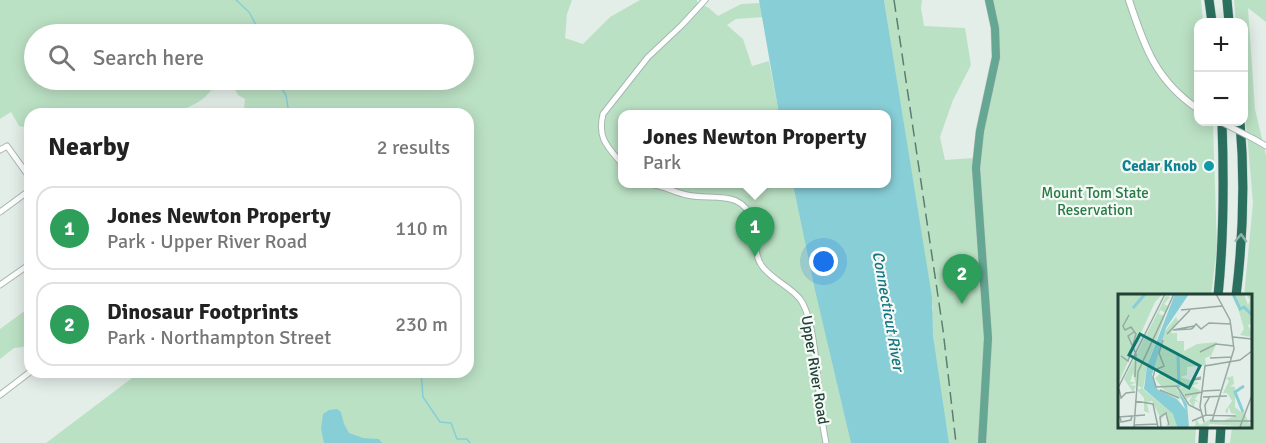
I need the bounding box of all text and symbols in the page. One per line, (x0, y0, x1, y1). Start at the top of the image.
map controls (1194, 18, 1248, 126)
button: + (1194, 18, 1248, 72)
search box (24, 24, 474, 90)
icon: search (45, 41, 78, 74)
text: Search here (93, 44, 204, 71)
button: − (1194, 72, 1248, 126)
popup (618, 110, 891, 188)
text: Jones Newton Property (643, 123, 866, 150)
text: Nearby (48, 131, 129, 163)
text: 2 results (377, 135, 450, 160)
text: Park (643, 150, 681, 175)
place label: Cedar Knob (1122, 157, 1197, 175)
marker: Cedar Knob (1202, 159, 1216, 173)
park label: Mount Tom State Reservation (1041, 184, 1149, 219)
text: Jones Newton Property (107, 202, 331, 229)
pin: 1 (736, 208, 774, 257)
text: 1 (64, 216, 75, 241)
text: 110 m (395, 216, 448, 241)
text: Park · Upper River Road (107, 229, 307, 254)
one-way arrow (1234, 233, 1247, 242)
your location (809, 247, 838, 276)
water label: Connecticut River (868, 250, 909, 374)
pin: 2 (942, 254, 982, 304)
inset map (1118, 294, 1251, 428)
text: Dinosaur Footprints (107, 298, 298, 325)
text: 2 (64, 312, 75, 337)
text: 230 m (395, 312, 448, 337)
street label: Upper River Road (797, 314, 833, 426)
text: Park · Northampton Street (107, 325, 331, 350)

